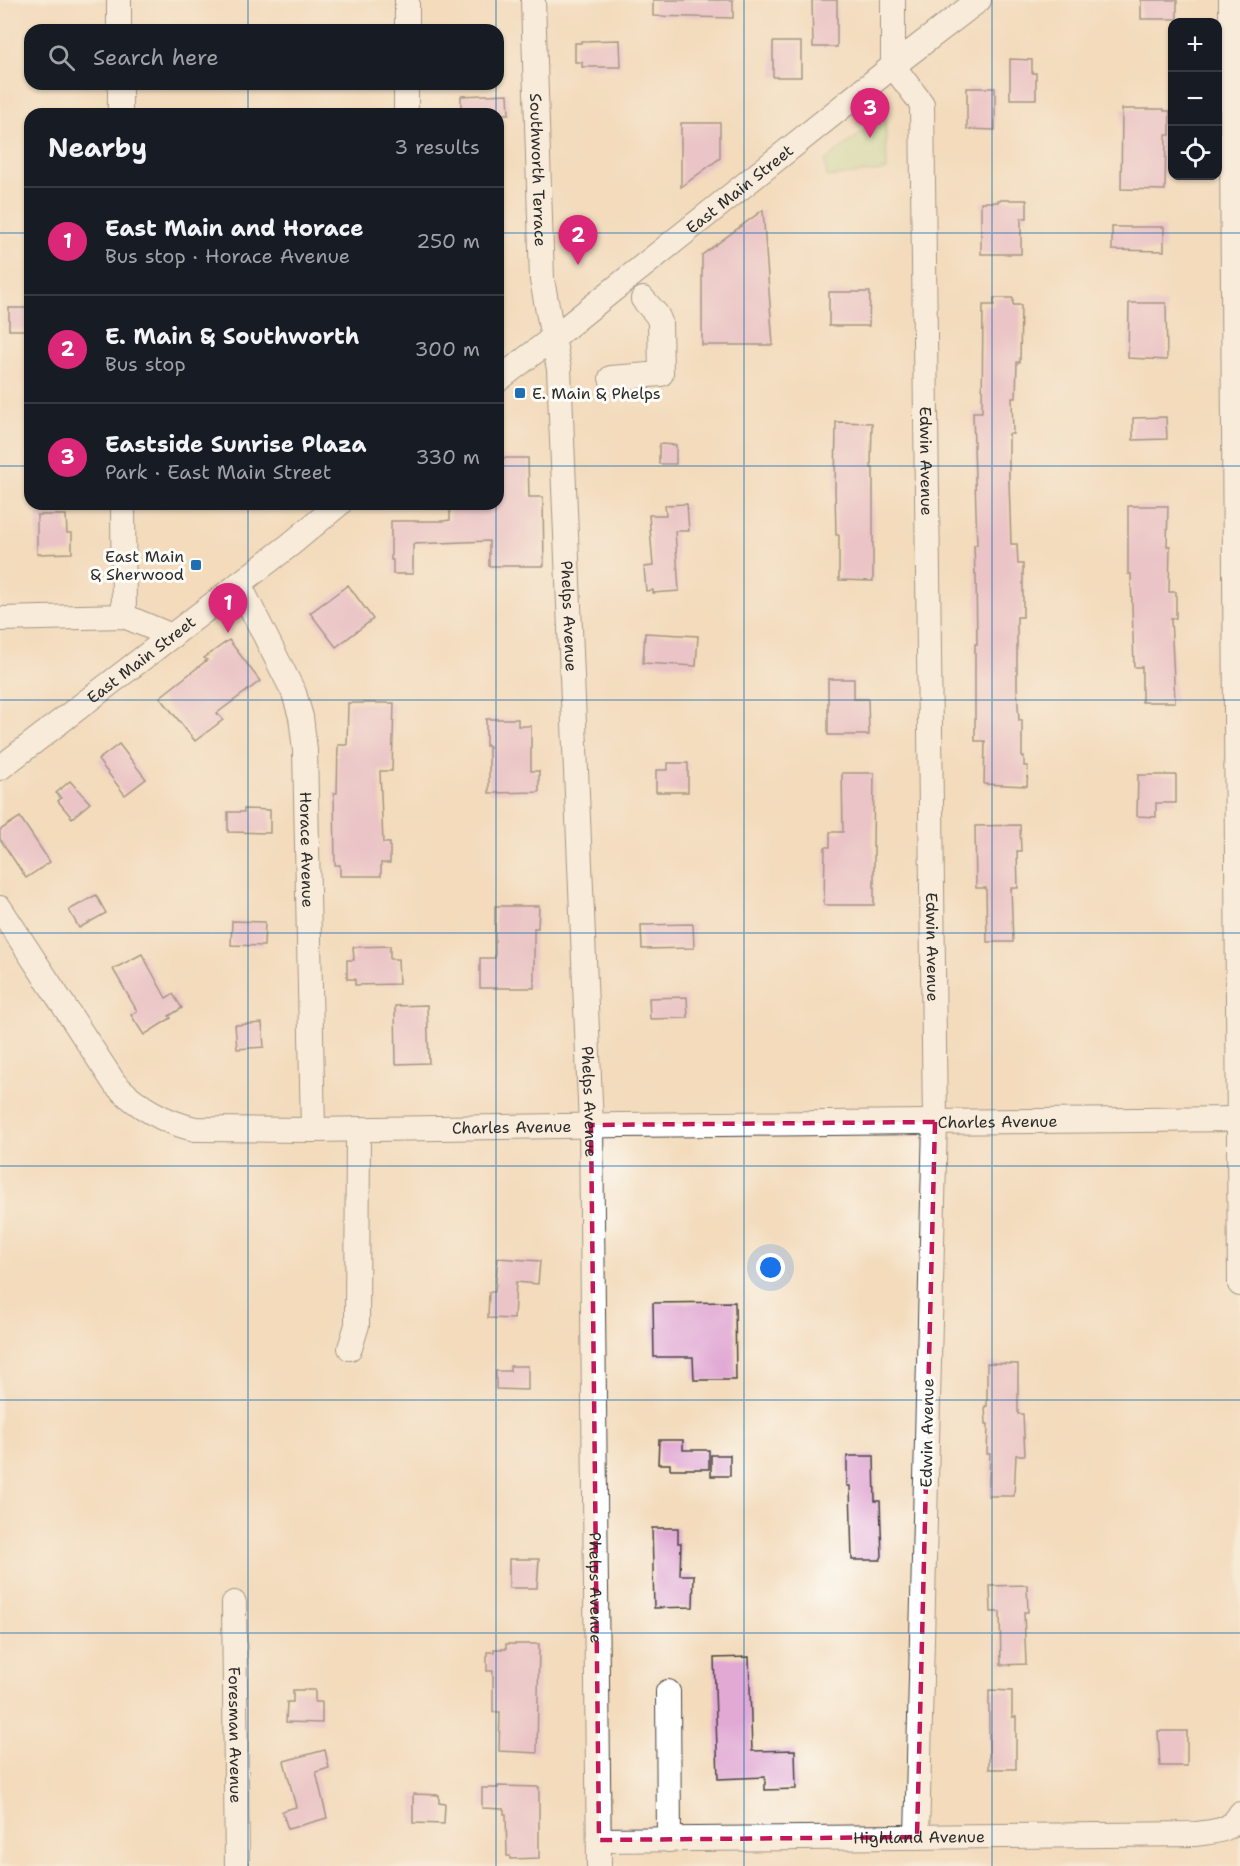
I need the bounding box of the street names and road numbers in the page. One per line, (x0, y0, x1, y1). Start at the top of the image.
street label: Southworth Terrace (526, 93, 551, 247)
street label: East Main Street (682, 140, 797, 238)
street label: Edwin Avenue (915, 406, 938, 516)
street label: Phelps Avenue (557, 560, 582, 672)
street label: East Main Street (83, 611, 200, 708)
street label: Horace Avenue (295, 791, 319, 908)
street label: Edwin Avenue (922, 892, 944, 1002)
street label: Phelps Avenue (577, 1046, 602, 1157)
street label: Charles Avenue (938, 1110, 1058, 1132)
street label: Charles Avenue (452, 1115, 572, 1138)
street label: Edwin Avenue (916, 1378, 938, 1488)
street label: Phelps Avenue (585, 1532, 607, 1643)
street label: Foresman Avenue (224, 1667, 247, 1803)
street label: Highland Avenue (853, 1826, 985, 1848)

